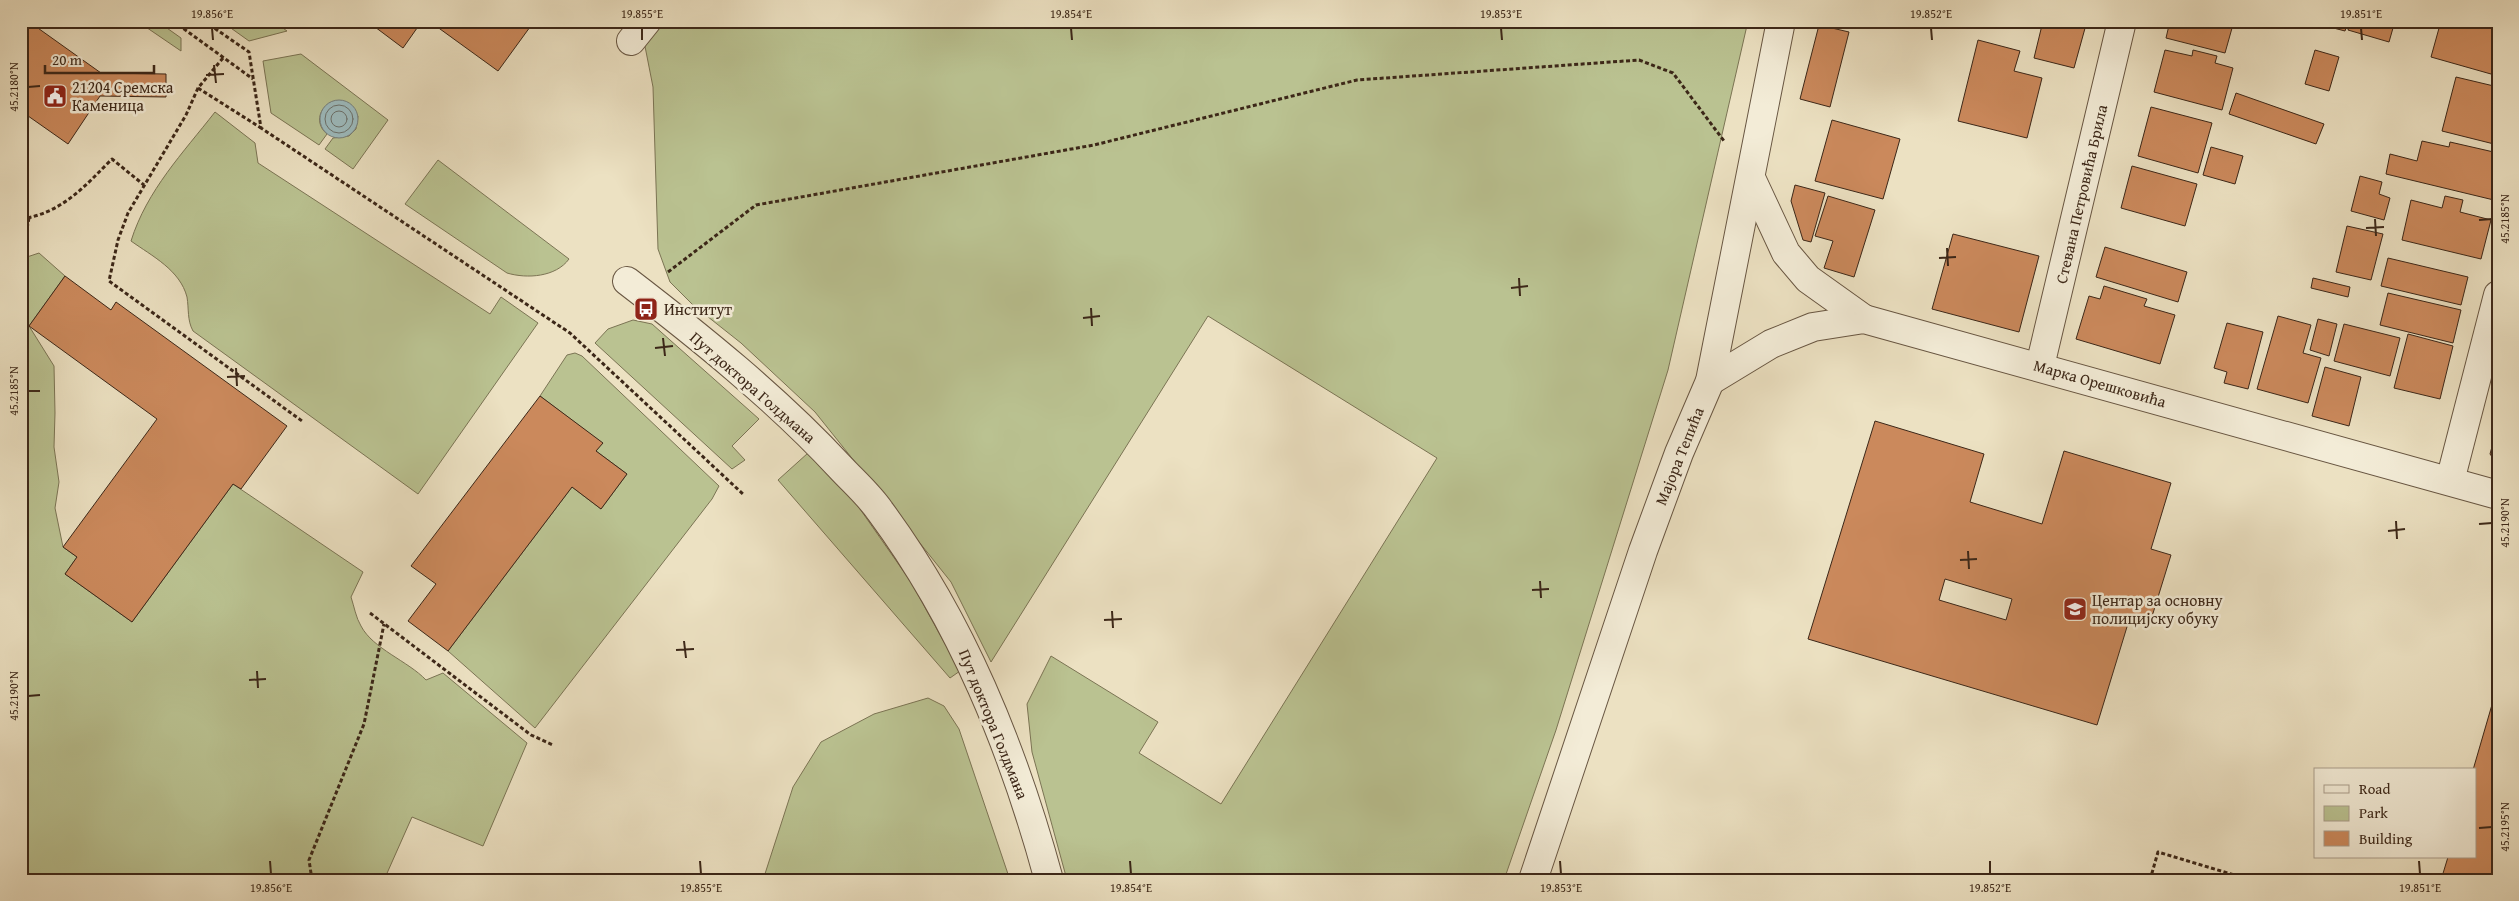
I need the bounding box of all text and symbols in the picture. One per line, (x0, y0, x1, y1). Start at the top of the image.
text: 19.856°E (191, 5, 233, 22)
text: 19.855°E (621, 5, 663, 22)
text: 19.854°E (1050, 5, 1092, 22)
text: 19.853°E (1480, 5, 1522, 22)
text: 19.852°E (1910, 5, 1952, 22)
text: 19.851°E (2340, 5, 2382, 22)
scale bar (45, 42, 154, 74)
text: 20 m (52, 49, 83, 70)
text: 45.2180°N (5, 62, 22, 112)
place label: 21204 Сремска Каменица (72, 75, 174, 117)
public building icon: 21204 Сремска Каменица (42, 83, 68, 109)
street label: Стевана Петровића Брила (2049, 102, 2113, 286)
text: 45.2185°N (2496, 194, 2513, 244)
bus stop icon: Институт (633, 296, 659, 322)
place label: Институт (664, 297, 732, 321)
street label: Пут доктора Голдмана (685, 325, 822, 449)
street label: Марка Орешковића (2031, 353, 2169, 413)
text: 45.2185°N (5, 366, 22, 416)
street label: Мајора Тепића (1648, 403, 1710, 509)
text: 45.2190°N (2496, 498, 2513, 548)
place label: Центар за основну полицијску обуку (2092, 588, 2223, 630)
school or university icon: Центар за основну полицијску обуку (2062, 596, 2088, 622)
street label: Пут доктора Голдмана (953, 645, 1035, 803)
text: 45.2190°N (5, 671, 22, 721)
legend (2314, 768, 2476, 858)
text: Road (2359, 778, 2390, 799)
text: Park (2359, 802, 2388, 823)
text: 45.2195°N (2496, 802, 2513, 852)
text: Building (2359, 828, 2413, 849)
text: 19.856°E (250, 879, 292, 896)
text: 19.855°E (680, 879, 722, 896)
text: 19.854°E (1110, 879, 1152, 896)
text: 19.853°E (1540, 879, 1582, 896)
text: 19.852°E (1969, 879, 2011, 896)
text: 19.851°E (2399, 879, 2441, 896)

